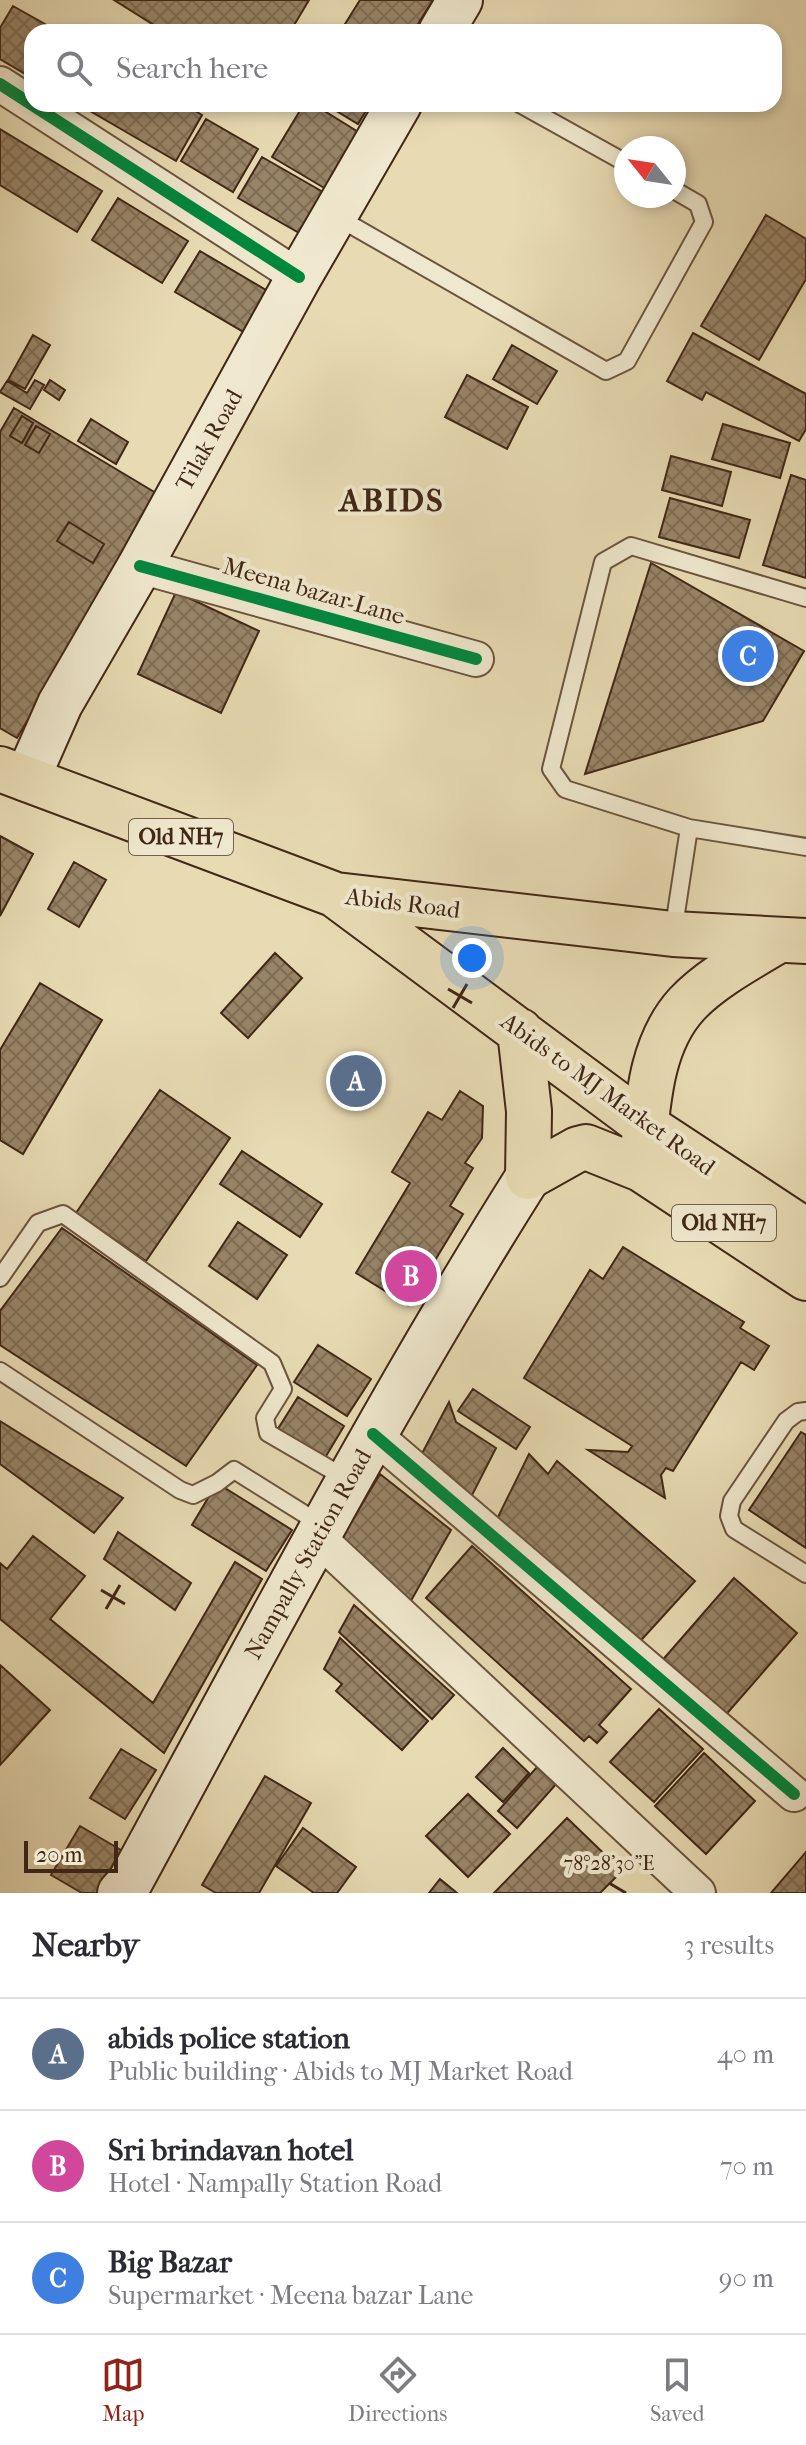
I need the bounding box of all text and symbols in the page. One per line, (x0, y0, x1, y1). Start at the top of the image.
search box (24, 24, 782, 112)
icon: search (52, 46, 96, 90)
text: Search here (116, 51, 268, 86)
north arrow (614, 136, 686, 208)
street label: Tilak Road (170, 384, 249, 496)
district label: ABIDS (338, 482, 444, 519)
street label: Meena bazar Lane (220, 552, 408, 630)
pin: C (722, 626, 774, 686)
road number: Old NH7 (129, 819, 233, 855)
street label: Abids Road (343, 882, 463, 924)
your location (452, 938, 492, 978)
street label: Abids to MJ Market Road (495, 1006, 721, 1182)
pin: A (330, 1051, 382, 1111)
road number: Old NH7 (672, 1205, 776, 1241)
pin: B (385, 1246, 437, 1306)
street label: Nampally Station Road (239, 1443, 378, 1664)
scale bar (24, 1837, 118, 1873)
text: 20 m (36, 1842, 82, 1868)
text: 78°28'30"E (564, 1852, 654, 1875)
text: Nearby (32, 1925, 139, 1965)
text: 3 results (684, 1930, 774, 1961)
text: abids police station (108, 2021, 350, 2056)
text: A (50, 2039, 66, 2070)
text: 40 m (717, 2039, 774, 2070)
text: Public building · Abids to MJ Market Road (108, 2056, 573, 2087)
text: Sri brindavan hotel (108, 2133, 354, 2168)
text: B (50, 2151, 66, 2182)
text: 70 m (720, 2151, 774, 2182)
text: Hotel · Nampally Station Road (108, 2168, 442, 2199)
text: Big Bazar (108, 2245, 232, 2280)
text: C (49, 2263, 67, 2294)
text: 90 m (719, 2263, 774, 2294)
text: Supermarket · Meena bazar Lane (108, 2280, 473, 2311)
tab: Map (101, 2353, 145, 2427)
tab: Directions (348, 2353, 447, 2427)
tab: Saved (650, 2353, 705, 2427)

